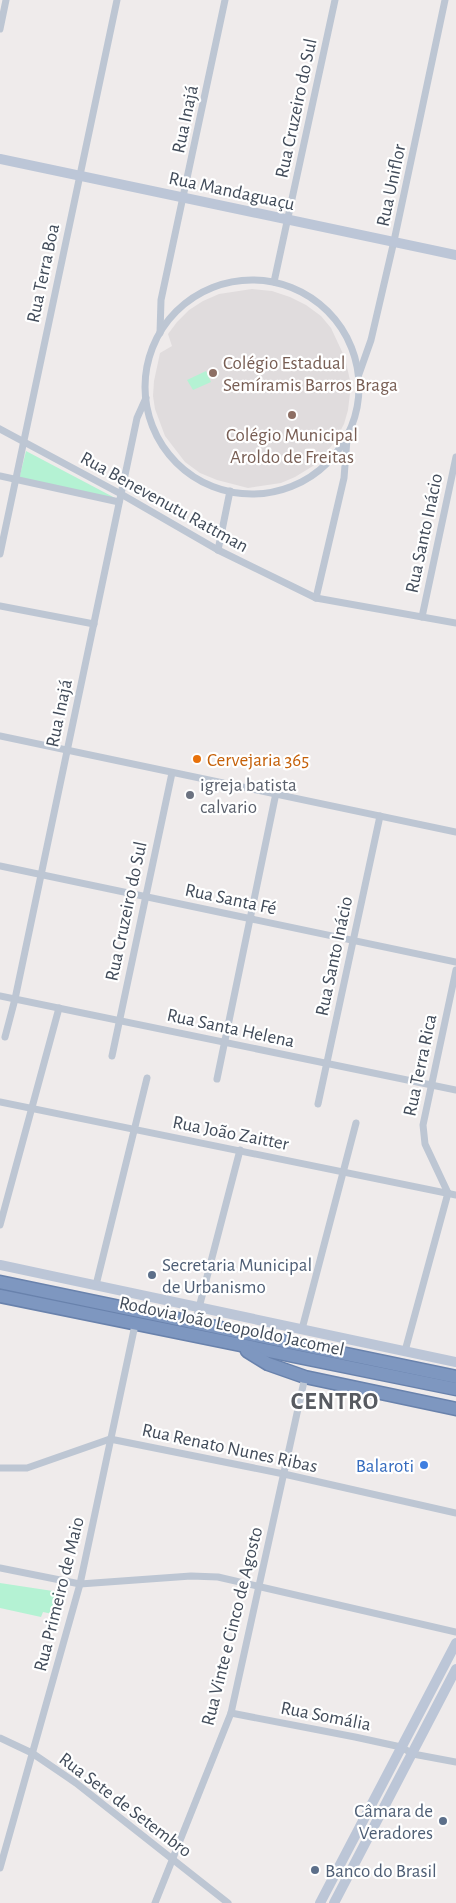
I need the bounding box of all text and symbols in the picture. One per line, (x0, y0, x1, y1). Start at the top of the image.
street label: Rua Cruzeiro do Sul (272, 37, 321, 180)
street label: Rua Inajá (169, 83, 202, 155)
street label: Rua Uniflor (373, 142, 409, 228)
street label: Rua Mandaguaçu (167, 169, 297, 214)
street label: Rua Terra Boa (24, 222, 63, 325)
place label: Colégio Estadual Semíramis Barros Braga (223, 354, 398, 395)
marker: Colégio Estadual Semíramis Barros Braga (207, 367, 219, 379)
marker: Colégio Municipal Aroldo de Freitas (286, 409, 298, 421)
place label: Colégio Municipal Aroldo de Freitas (226, 426, 358, 467)
street label: Rua Benevenutu Rattman (77, 448, 251, 556)
street label: Rua Santo Inácio (403, 472, 446, 595)
street label: Rua Inajá (43, 677, 76, 749)
place label: Cervejaria 365 (207, 751, 309, 770)
marker: Cervejaria 365 (191, 753, 203, 765)
place label: igreja batista calvario (200, 776, 297, 817)
marker: igreja batista calvario (184, 789, 196, 801)
street label: Rua Cruzeiro do Sul (102, 840, 151, 983)
street label: Rua Santa Fé (183, 881, 278, 918)
street label: Rua Santo Inácio (313, 895, 356, 1018)
street label: Rua Santa Helena (165, 1006, 297, 1051)
street label: Rua Terra Rica (400, 1012, 441, 1118)
street label: Rua João Zaitter (171, 1113, 290, 1154)
place label: Secretaria Municipal de Urbanismo (162, 1256, 312, 1297)
marker: Secretaria Municipal de Urbanismo (146, 1269, 158, 1281)
street label: Rodovia João Leopoldo Jacomel (117, 1293, 346, 1360)
district label: CENTRO (291, 1390, 379, 1414)
street label: Rua Renato Nunes Ribas (140, 1421, 319, 1476)
place label: Balaroti (356, 1457, 414, 1476)
marker: Balaroti (418, 1459, 430, 1471)
street label: Rua Primeiro de Maio (31, 1515, 88, 1674)
street label: Rua Vinte e Cinco de Agosto (199, 1525, 266, 1728)
street label: Rua Somália (279, 1698, 373, 1735)
street label: Rua Sete de Setembro (55, 1749, 195, 1861)
place label: Câmara de Veradores (354, 1802, 433, 1843)
marker: Câmara de Veradores (437, 1815, 449, 1827)
place label: Banco do Brasil (325, 1862, 437, 1881)
marker: Banco do Brasil (309, 1864, 321, 1876)

